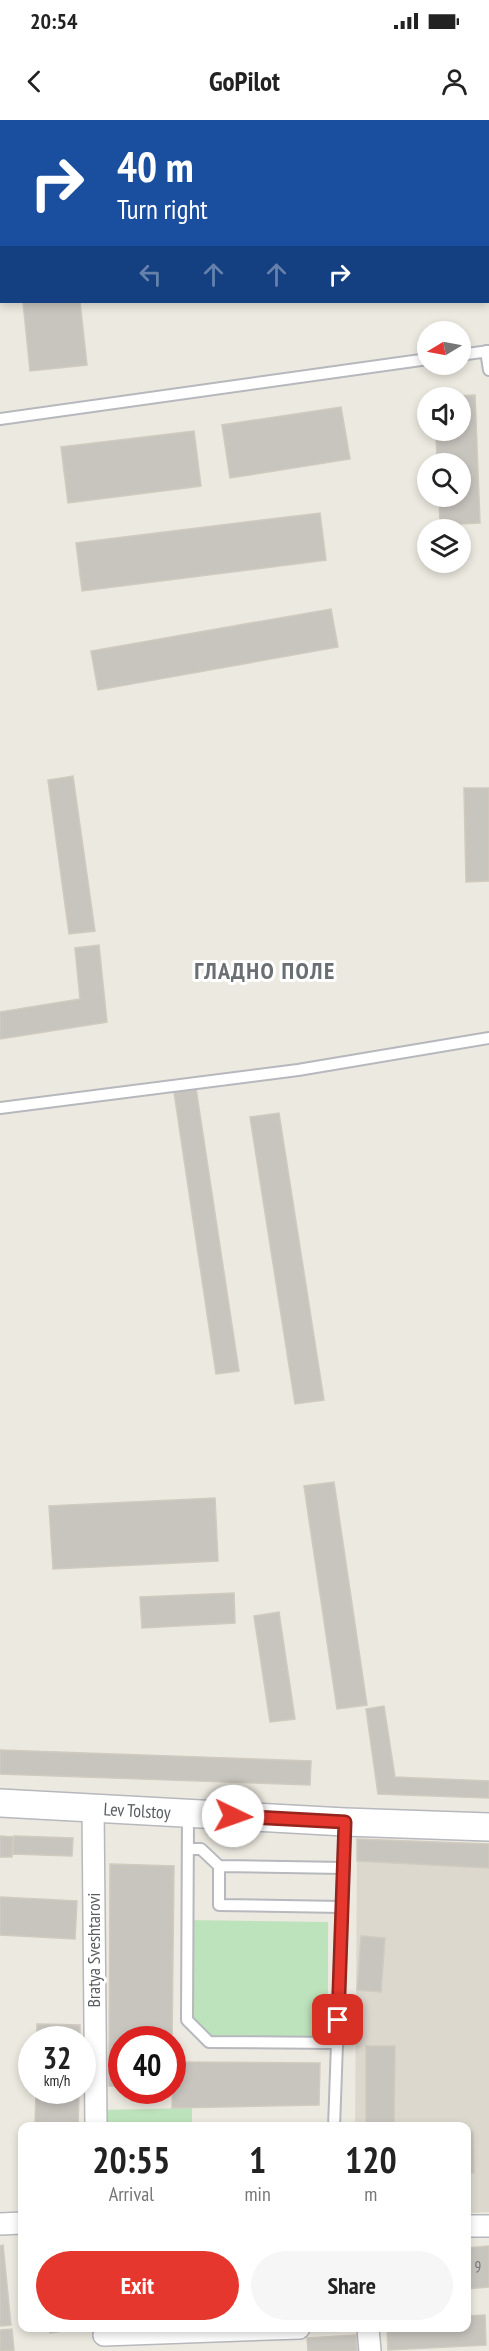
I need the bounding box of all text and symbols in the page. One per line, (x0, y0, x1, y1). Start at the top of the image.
text: 20:54 (30, 7, 78, 35)
text: GoPilot (209, 64, 280, 98)
icon: back (18, 65, 51, 98)
icon: person (438, 65, 471, 98)
text: 40 m (117, 139, 194, 194)
icon: right (18, 144, 96, 222)
text: Turn right (117, 192, 208, 226)
icon: left (134, 258, 167, 291)
icon: ahead (197, 258, 230, 291)
icon: ahead (260, 258, 293, 291)
icon: right (323, 258, 356, 291)
north arrow (417, 321, 471, 375)
map controls (417, 321, 471, 573)
button: sound (417, 387, 471, 441)
button: search (417, 453, 471, 507)
button: layers (417, 519, 471, 573)
district label: ГЛАДНО ПОЛЕ (194, 955, 336, 986)
position arrow (201, 1784, 265, 1848)
street label: Lev Tolstoy (103, 1797, 171, 1824)
street label: Bratya Sveshtarovi (82, 1893, 105, 2007)
pin (312, 1994, 363, 2045)
icon: arrive (321, 2003, 354, 2036)
speed limit sign: 40 (108, 2026, 186, 2104)
text: 32 (43, 2038, 71, 2077)
text: km/h (44, 2071, 70, 2090)
text: 20:55 (92, 2136, 170, 2183)
text: 1 (249, 2136, 266, 2183)
text: 120 (345, 2136, 397, 2183)
text: Arrival (109, 2181, 154, 2207)
text: min (245, 2181, 271, 2207)
text: m (364, 2181, 377, 2207)
button: Exit (36, 2251, 239, 2320)
button: Share (251, 2251, 453, 2320)
house number: 9 (475, 2257, 481, 2276)

